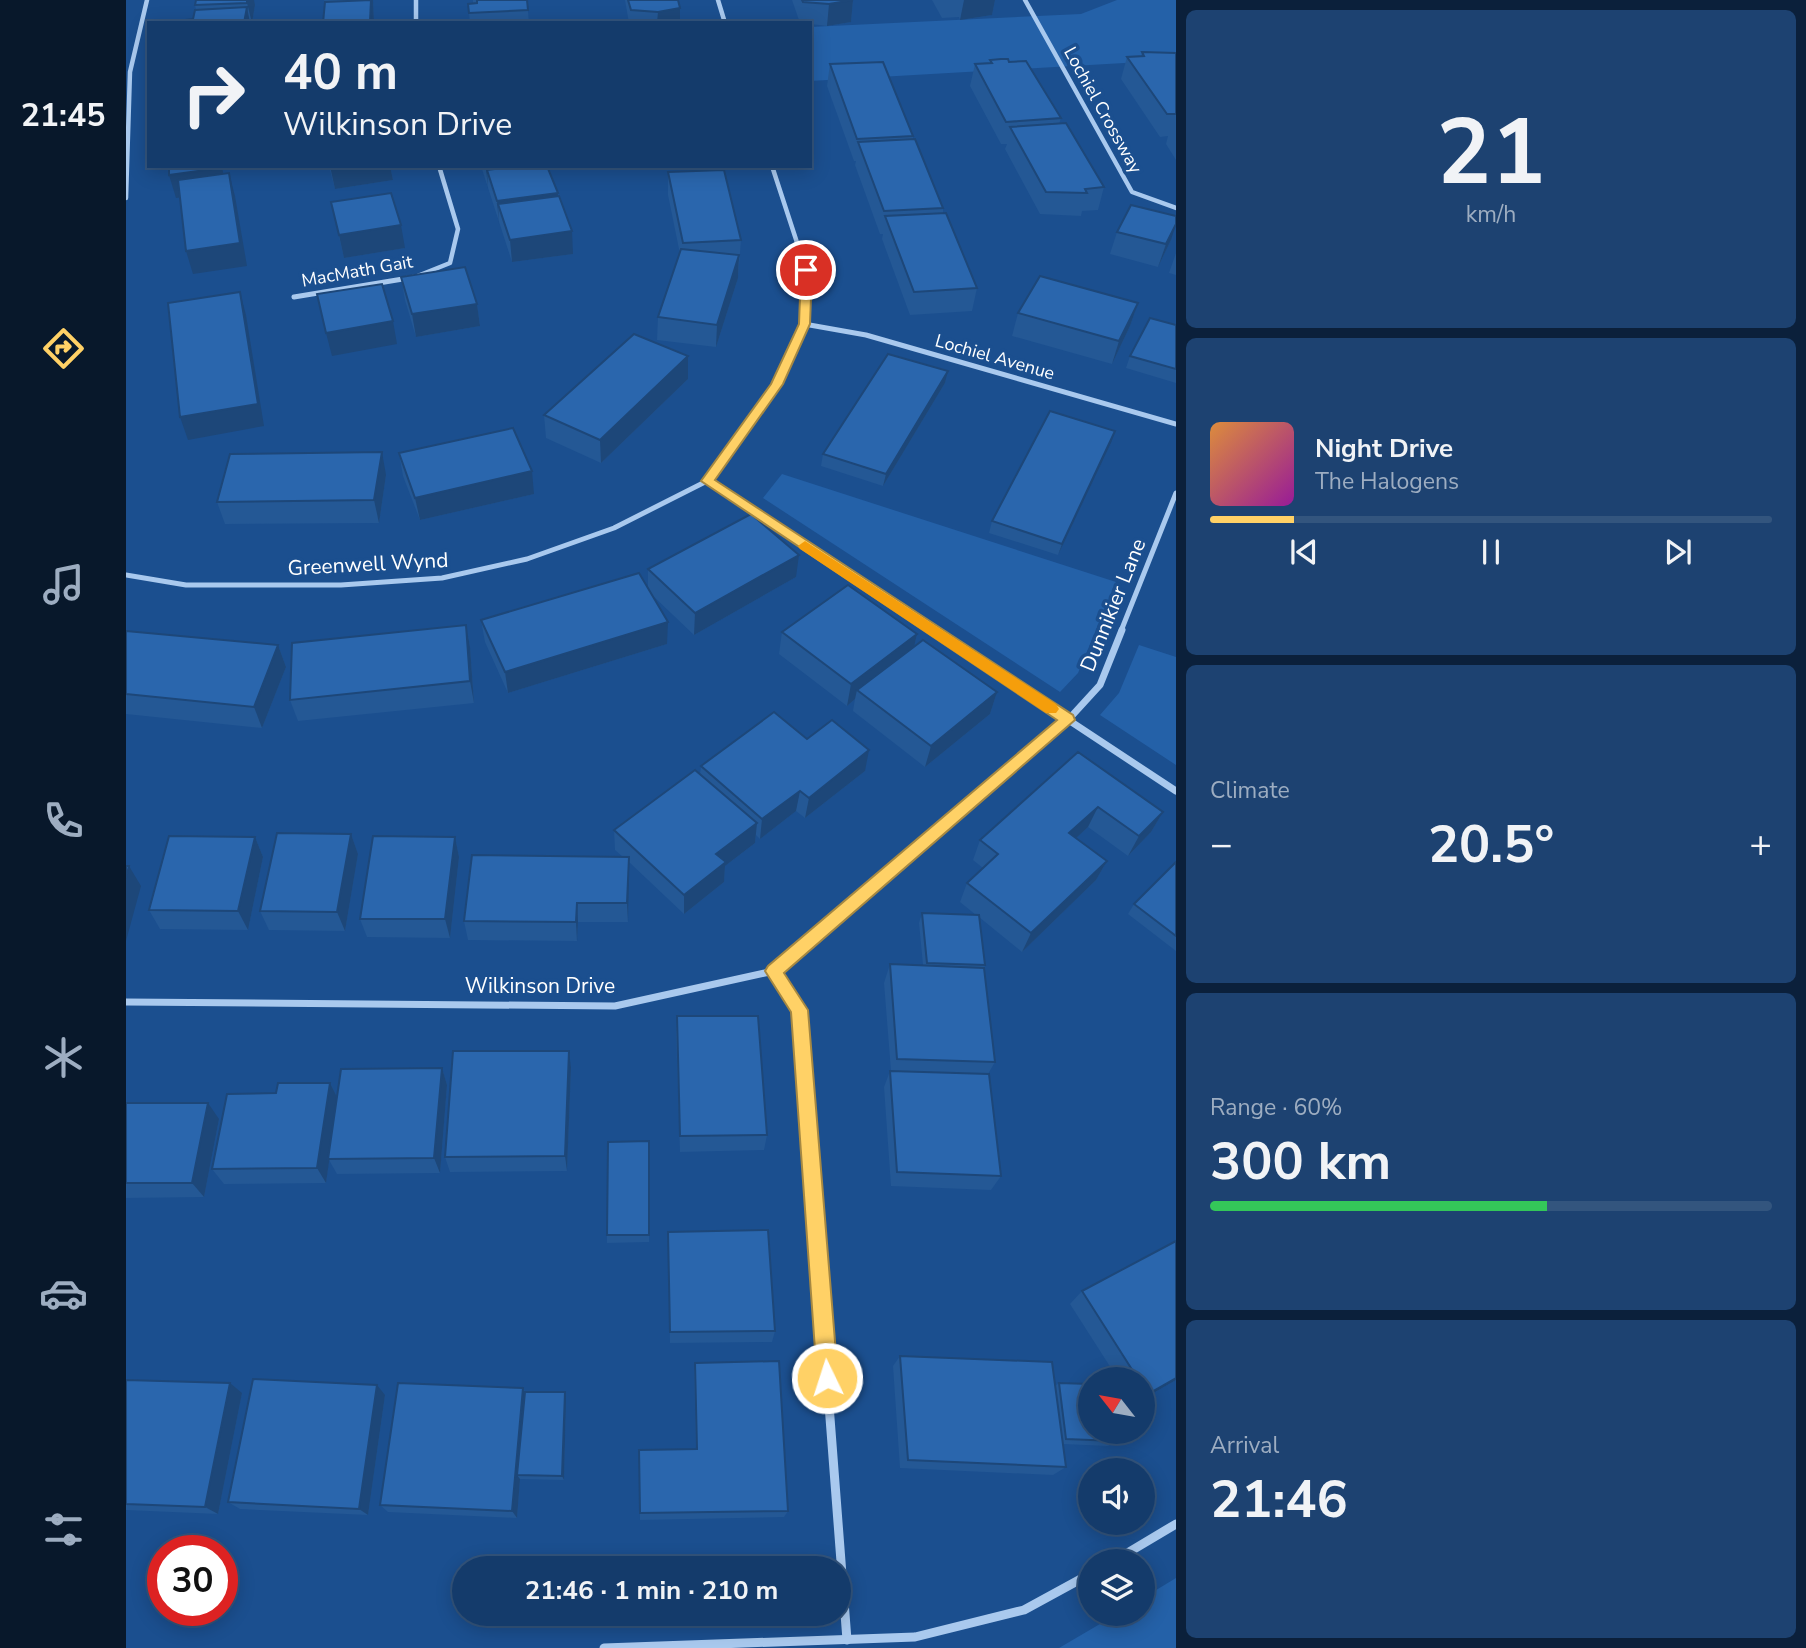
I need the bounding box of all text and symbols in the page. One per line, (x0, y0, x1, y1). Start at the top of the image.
text: 40 m (283, 39, 398, 106)
street label: Lochiel Crossway (1058, 42, 1148, 178)
icon: right (168, 49, 259, 140)
text: 21 (1436, 91, 1546, 215)
text: 21:45 (21, 94, 105, 137)
text: Wilkinson Drive (283, 103, 512, 146)
text: km/h (1466, 199, 1516, 230)
pin (776, 240, 836, 300)
street label: MacMath Gait (300, 249, 415, 293)
icon: arrive (787, 251, 825, 289)
icon: directions (39, 324, 88, 373)
street label: Lochiel Avenue (932, 328, 1058, 386)
text: Night Drive (1315, 431, 1453, 466)
text: The Halogens (1315, 466, 1459, 497)
icon: previous (1285, 533, 1323, 571)
icon: pause (1472, 533, 1510, 571)
icon: next (1659, 533, 1697, 571)
street label: Dunnikier Lane (1074, 534, 1152, 676)
street label: Greenwell Wynd (287, 546, 449, 582)
icon: music (39, 560, 88, 609)
text: Climate (1210, 775, 1290, 806)
icon: phone (39, 796, 88, 845)
text: 20.5° (1428, 809, 1554, 880)
text: − (1210, 819, 1233, 870)
text: + (1749, 819, 1772, 870)
street label: Wilkinson Drive (465, 972, 615, 1000)
icon: climate (39, 1033, 88, 1082)
text: Range · 60% (1210, 1092, 1342, 1123)
text: 300 km (1210, 1126, 1391, 1197)
icon: car (39, 1269, 88, 1318)
position arrow (790, 1341, 864, 1415)
north arrow (1078, 1367, 1155, 1444)
map controls (1078, 1367, 1155, 1626)
text: Arrival (1210, 1430, 1279, 1461)
button: sound (1078, 1458, 1155, 1535)
text: 21:46 (1210, 1464, 1348, 1535)
icon: filters (39, 1505, 88, 1554)
speed limit sign: 30 (147, 1535, 238, 1626)
button: layers (1078, 1549, 1155, 1626)
text: 21:46 · 1 min · 210 m (525, 1573, 778, 1608)

